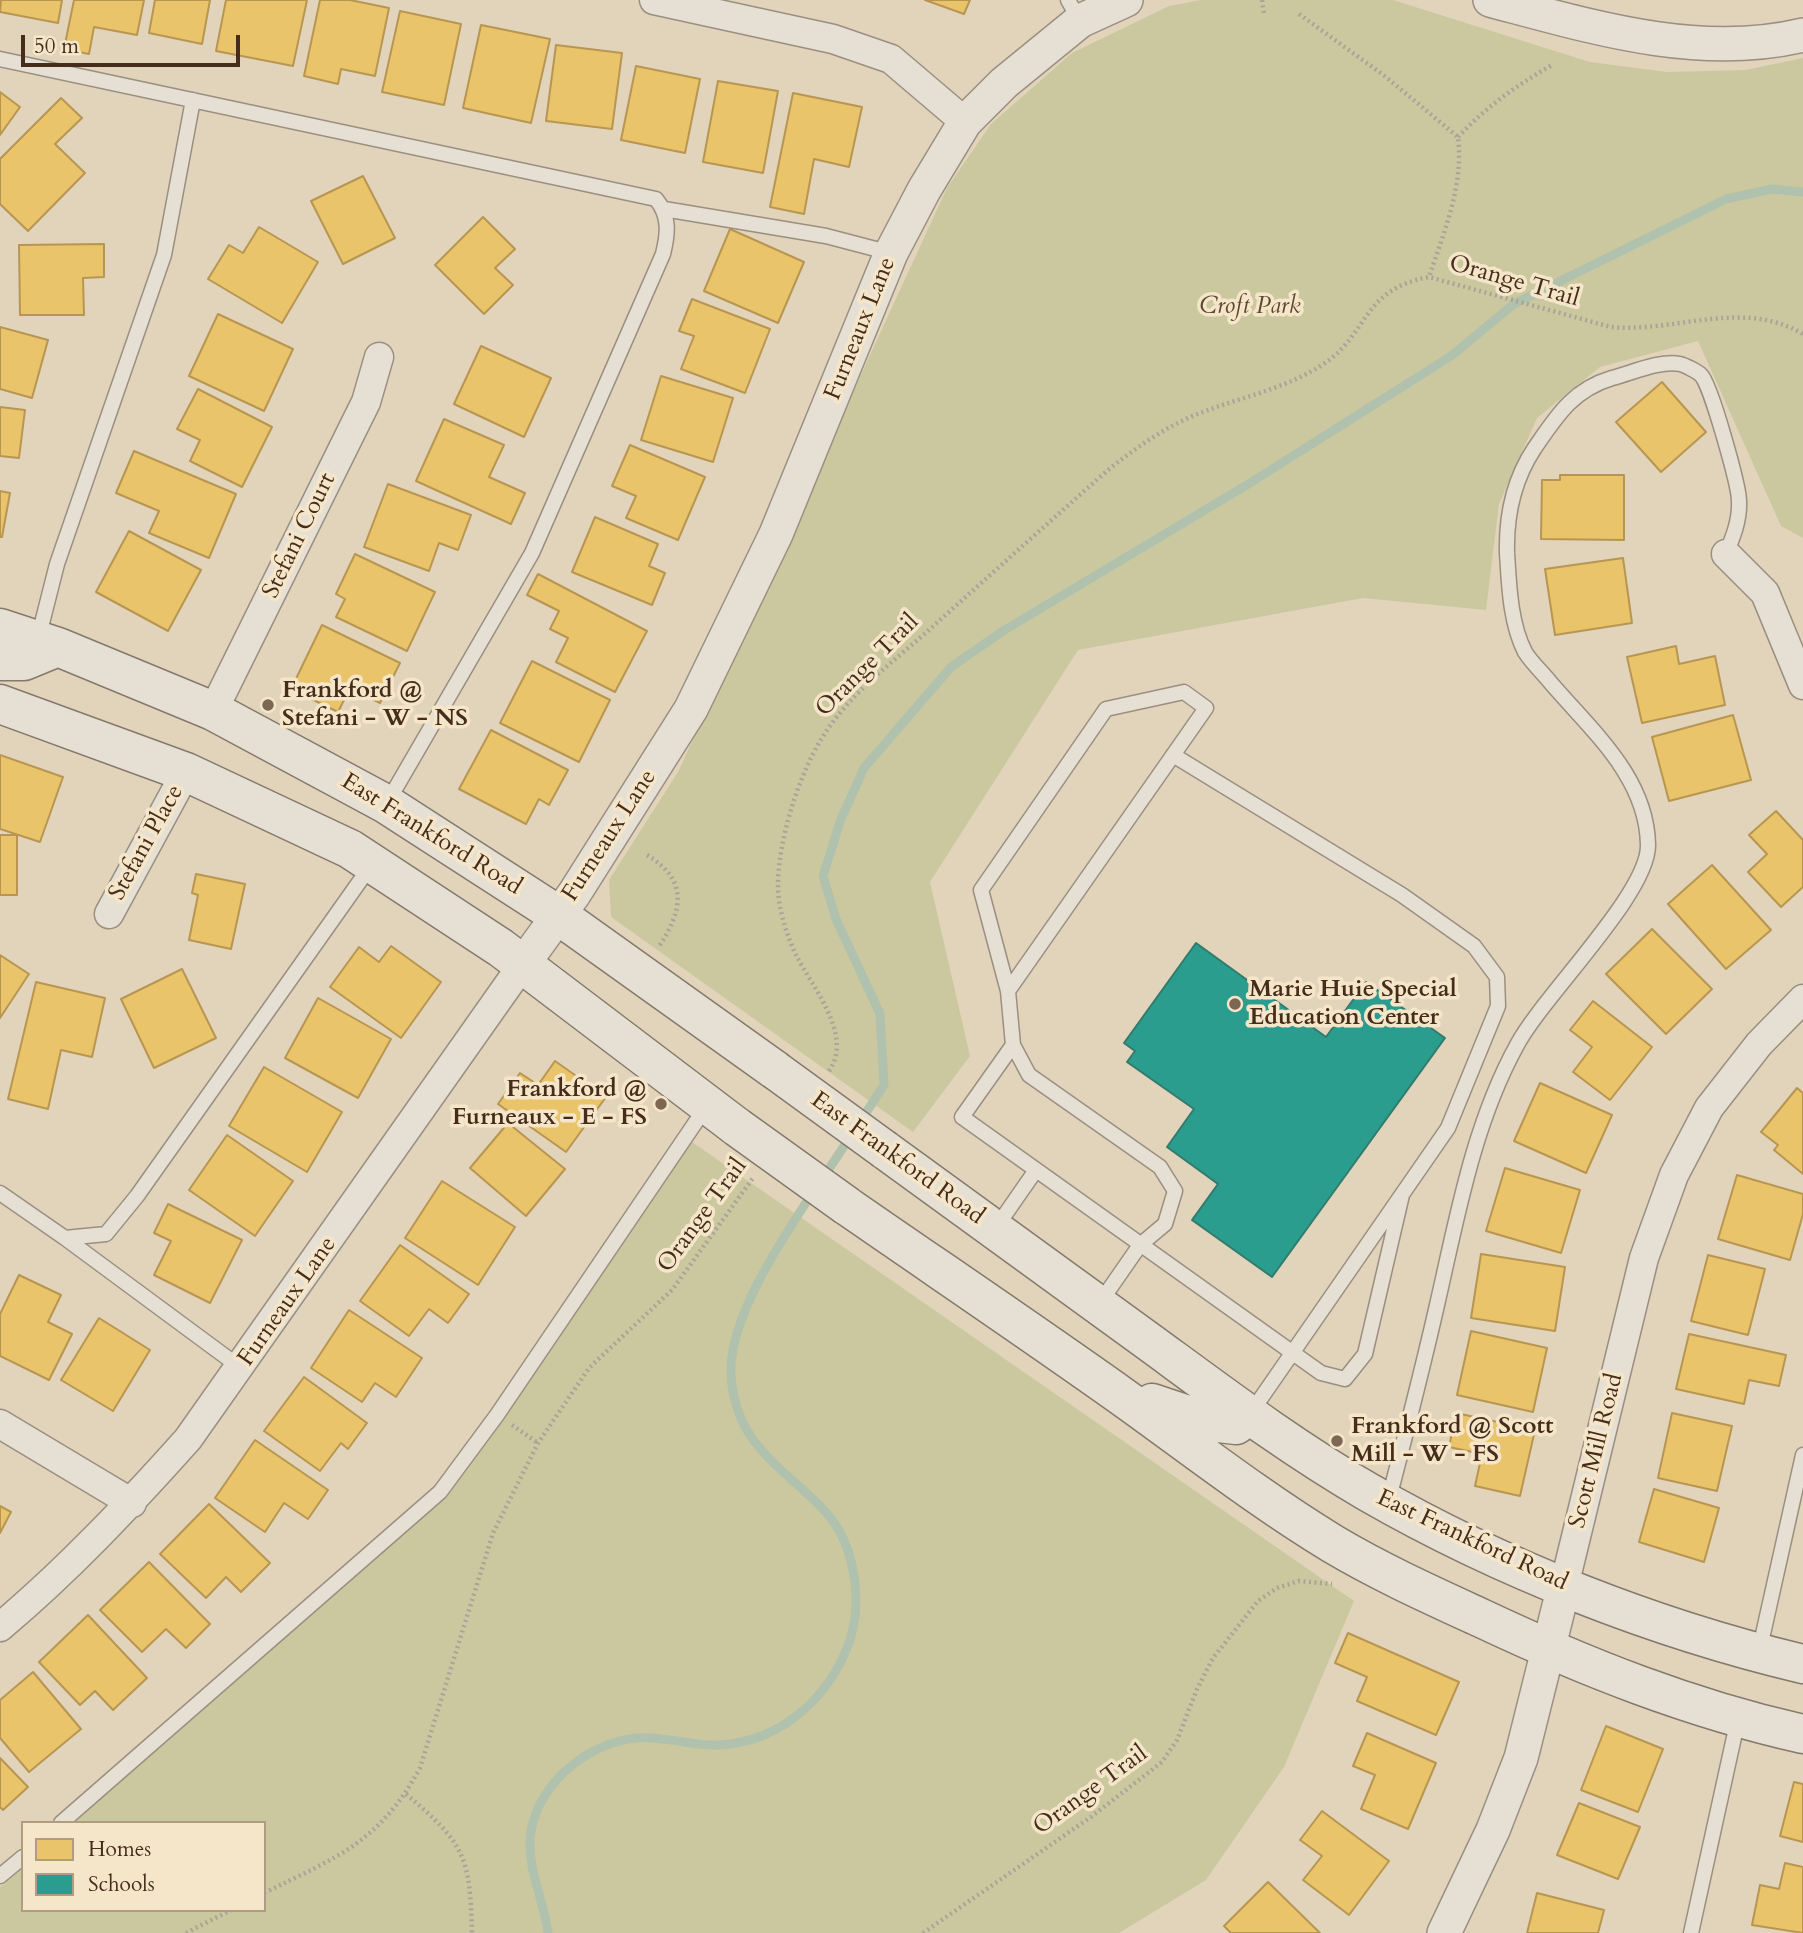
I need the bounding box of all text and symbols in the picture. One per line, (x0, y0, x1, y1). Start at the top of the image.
scale bar (24, 21, 243, 65)
text: 50 m (34, 32, 79, 61)
street label: Orange Trail (1446, 250, 1582, 314)
street label: Furneaux Lane (819, 253, 903, 405)
park label: Croft Park (1199, 293, 1301, 321)
street label: Stefani Court (257, 469, 343, 603)
street label: Orange Trail (810, 608, 926, 724)
place label: Frankford @ Stefani - W - NS (282, 677, 468, 733)
marker: Frankford @ Stefani - W - NS (260, 697, 276, 713)
street label: Furneaux Lane (557, 765, 663, 907)
street label: East Frankford Road (335, 768, 527, 902)
street label: Stefani Place (103, 780, 191, 906)
place label: Marie Huie Special Education Center (1249, 976, 1457, 1032)
marker: Marie Huie Special Education Center (1227, 996, 1243, 1012)
place label: Frankford @ Furneaux - E - FS (452, 1076, 647, 1132)
street label: East Frankford Road (805, 1086, 989, 1232)
marker: Frankford @ Furneaux - E - FS (653, 1096, 669, 1112)
street label: Orange Trail (652, 1153, 754, 1279)
street label: Furneaux Lane (233, 1232, 343, 1372)
street label: Scott Mill Road (1564, 1371, 1630, 1531)
place label: Frankford @ Scott Mill - W - FS (1351, 1413, 1554, 1469)
marker: Frankford @ Scott Mill - W - FS (1329, 1433, 1345, 1449)
street label: East Frankford Road (1372, 1484, 1572, 1598)
street label: Orange Trail (1028, 1740, 1154, 1842)
legend (21, 1821, 266, 1912)
text: Homes (88, 1835, 151, 1864)
text: Schools (88, 1870, 155, 1899)

